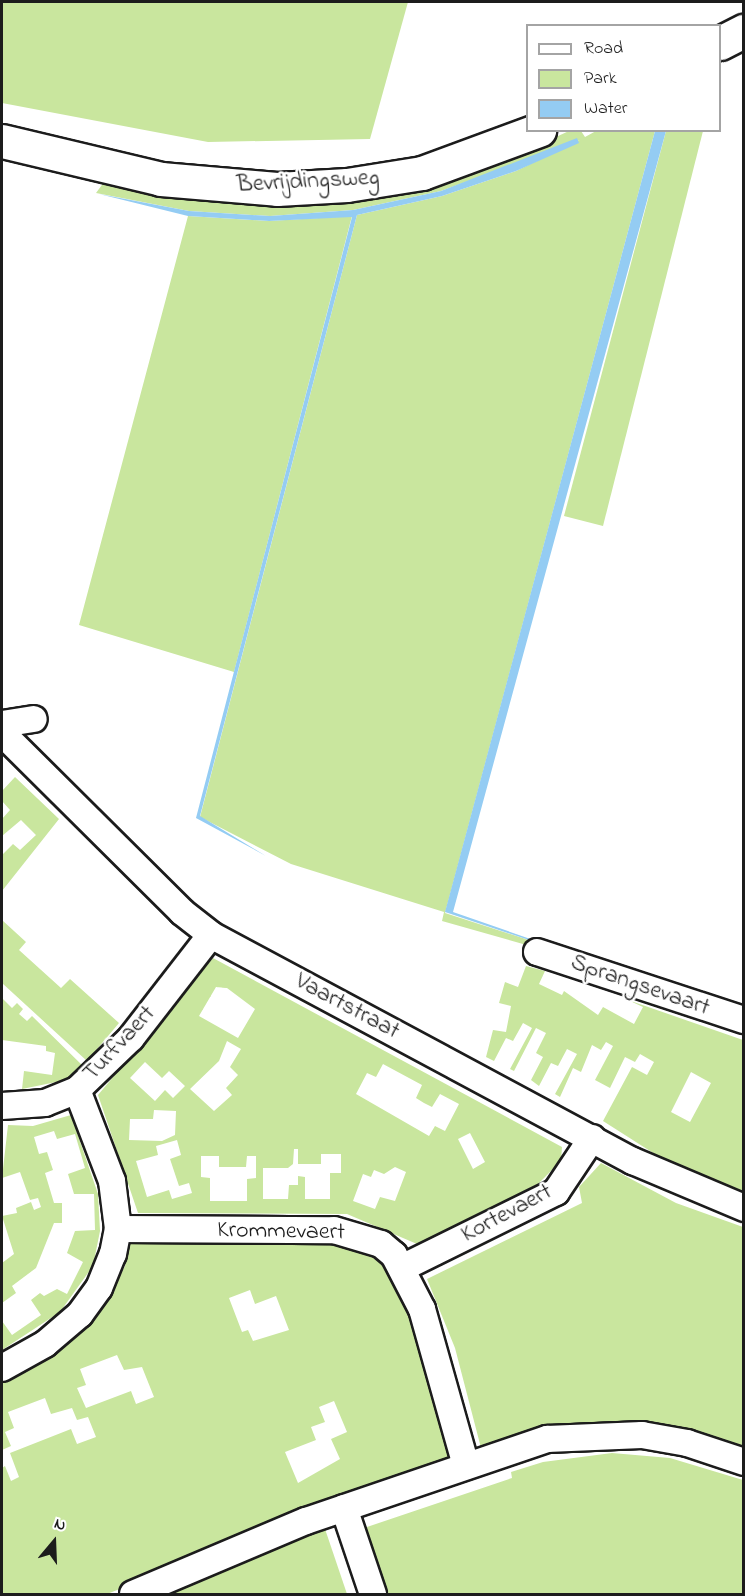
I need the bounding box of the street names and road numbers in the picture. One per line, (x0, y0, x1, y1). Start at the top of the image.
street label: Bevrijdingsweg (236, 164, 380, 200)
street label: Sprangsevaart (567, 949, 713, 1023)
street label: Vaartstraat (290, 967, 404, 1047)
street label: Turfvaert (78, 1000, 162, 1088)
street label: Kortevaert (457, 1178, 557, 1250)
street label: Krommevaert (217, 1216, 345, 1248)

